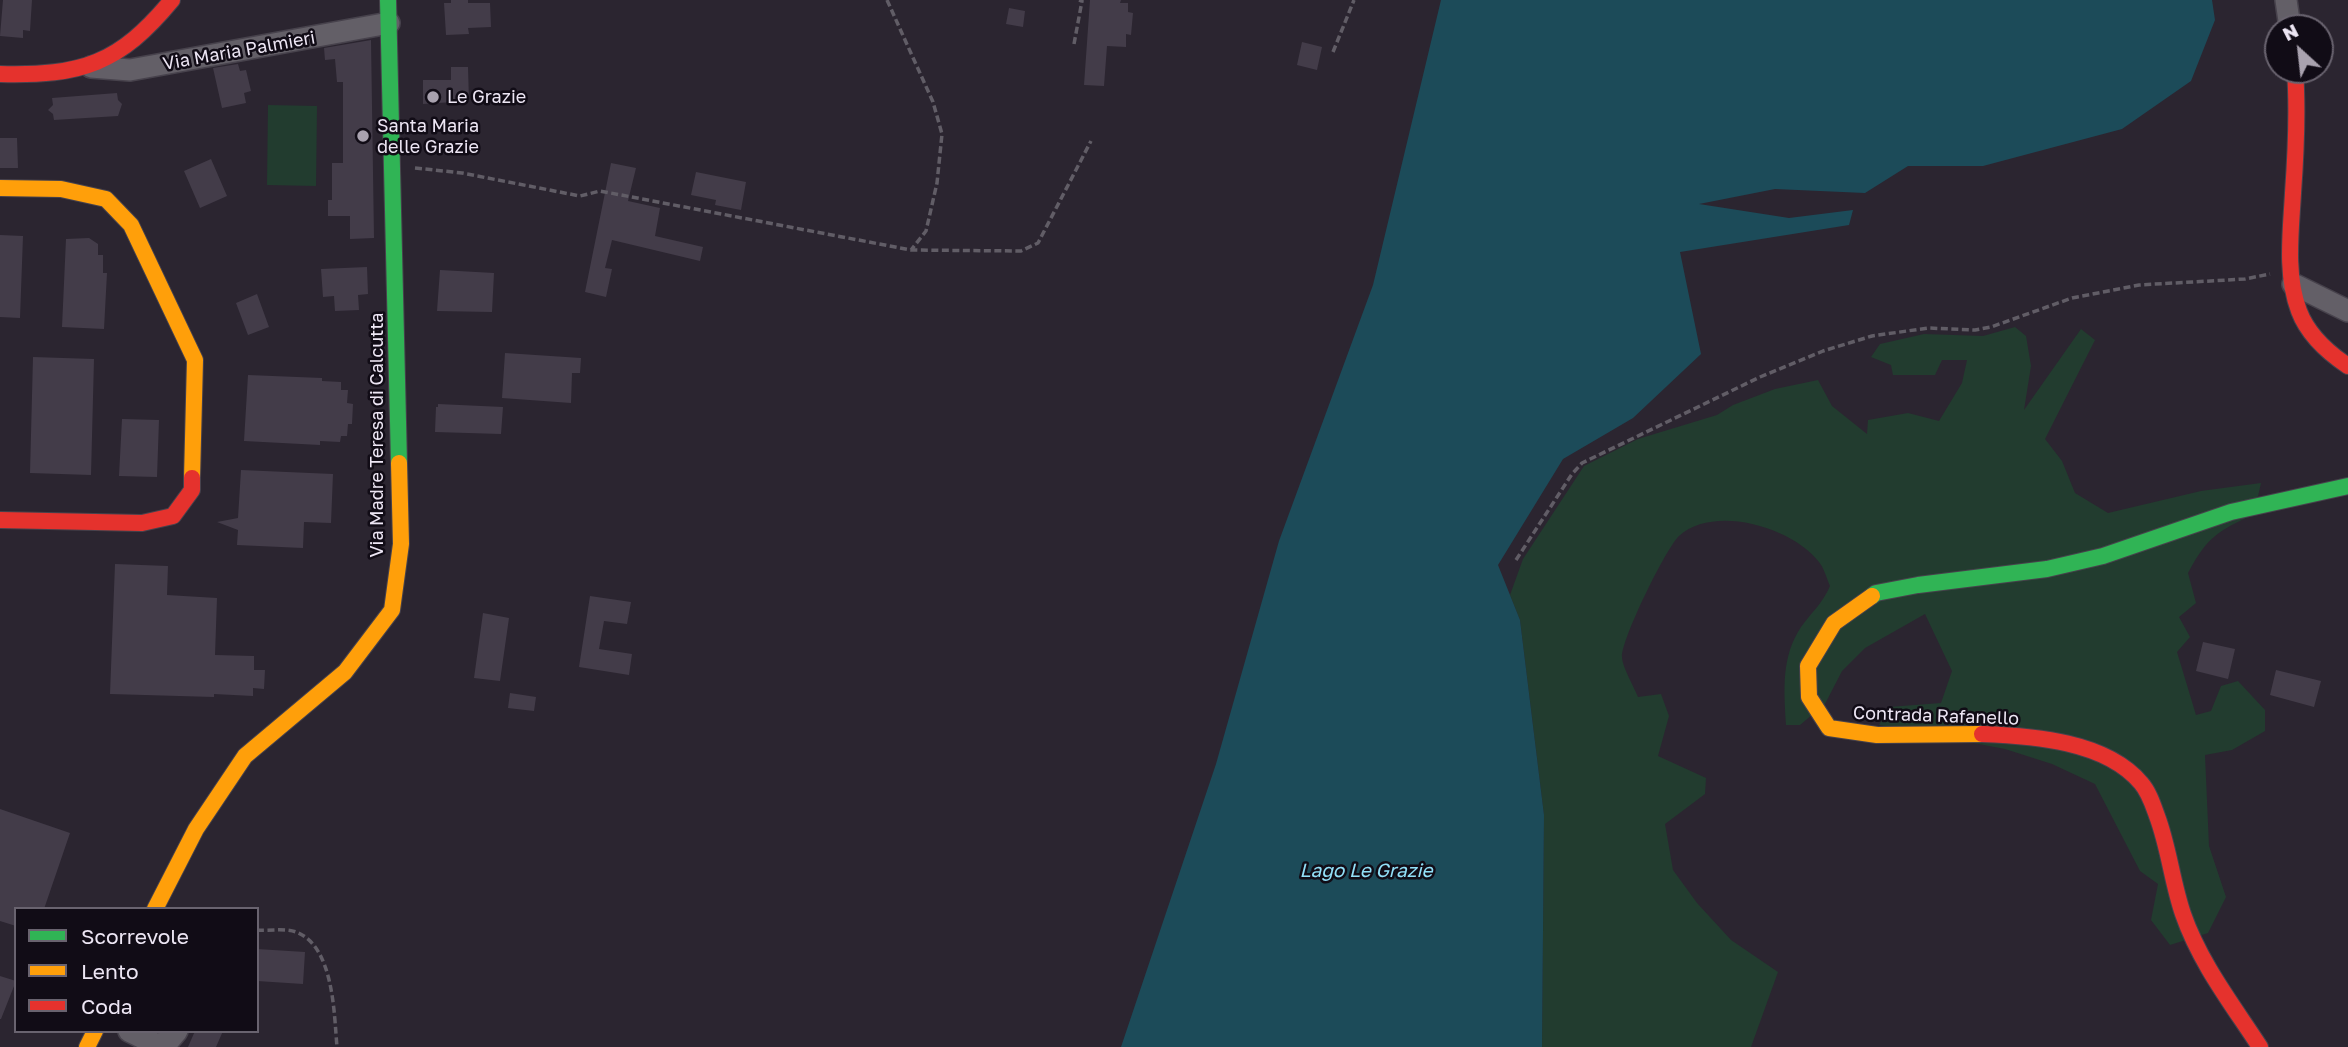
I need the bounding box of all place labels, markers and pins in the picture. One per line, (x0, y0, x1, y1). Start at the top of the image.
place label: Le Grazie (447, 86, 526, 108)
marker: Le Grazie (425, 89, 441, 105)
place label: Santa Maria delle Grazie (377, 115, 479, 158)
marker: Santa Maria delle Grazie (355, 128, 371, 144)

